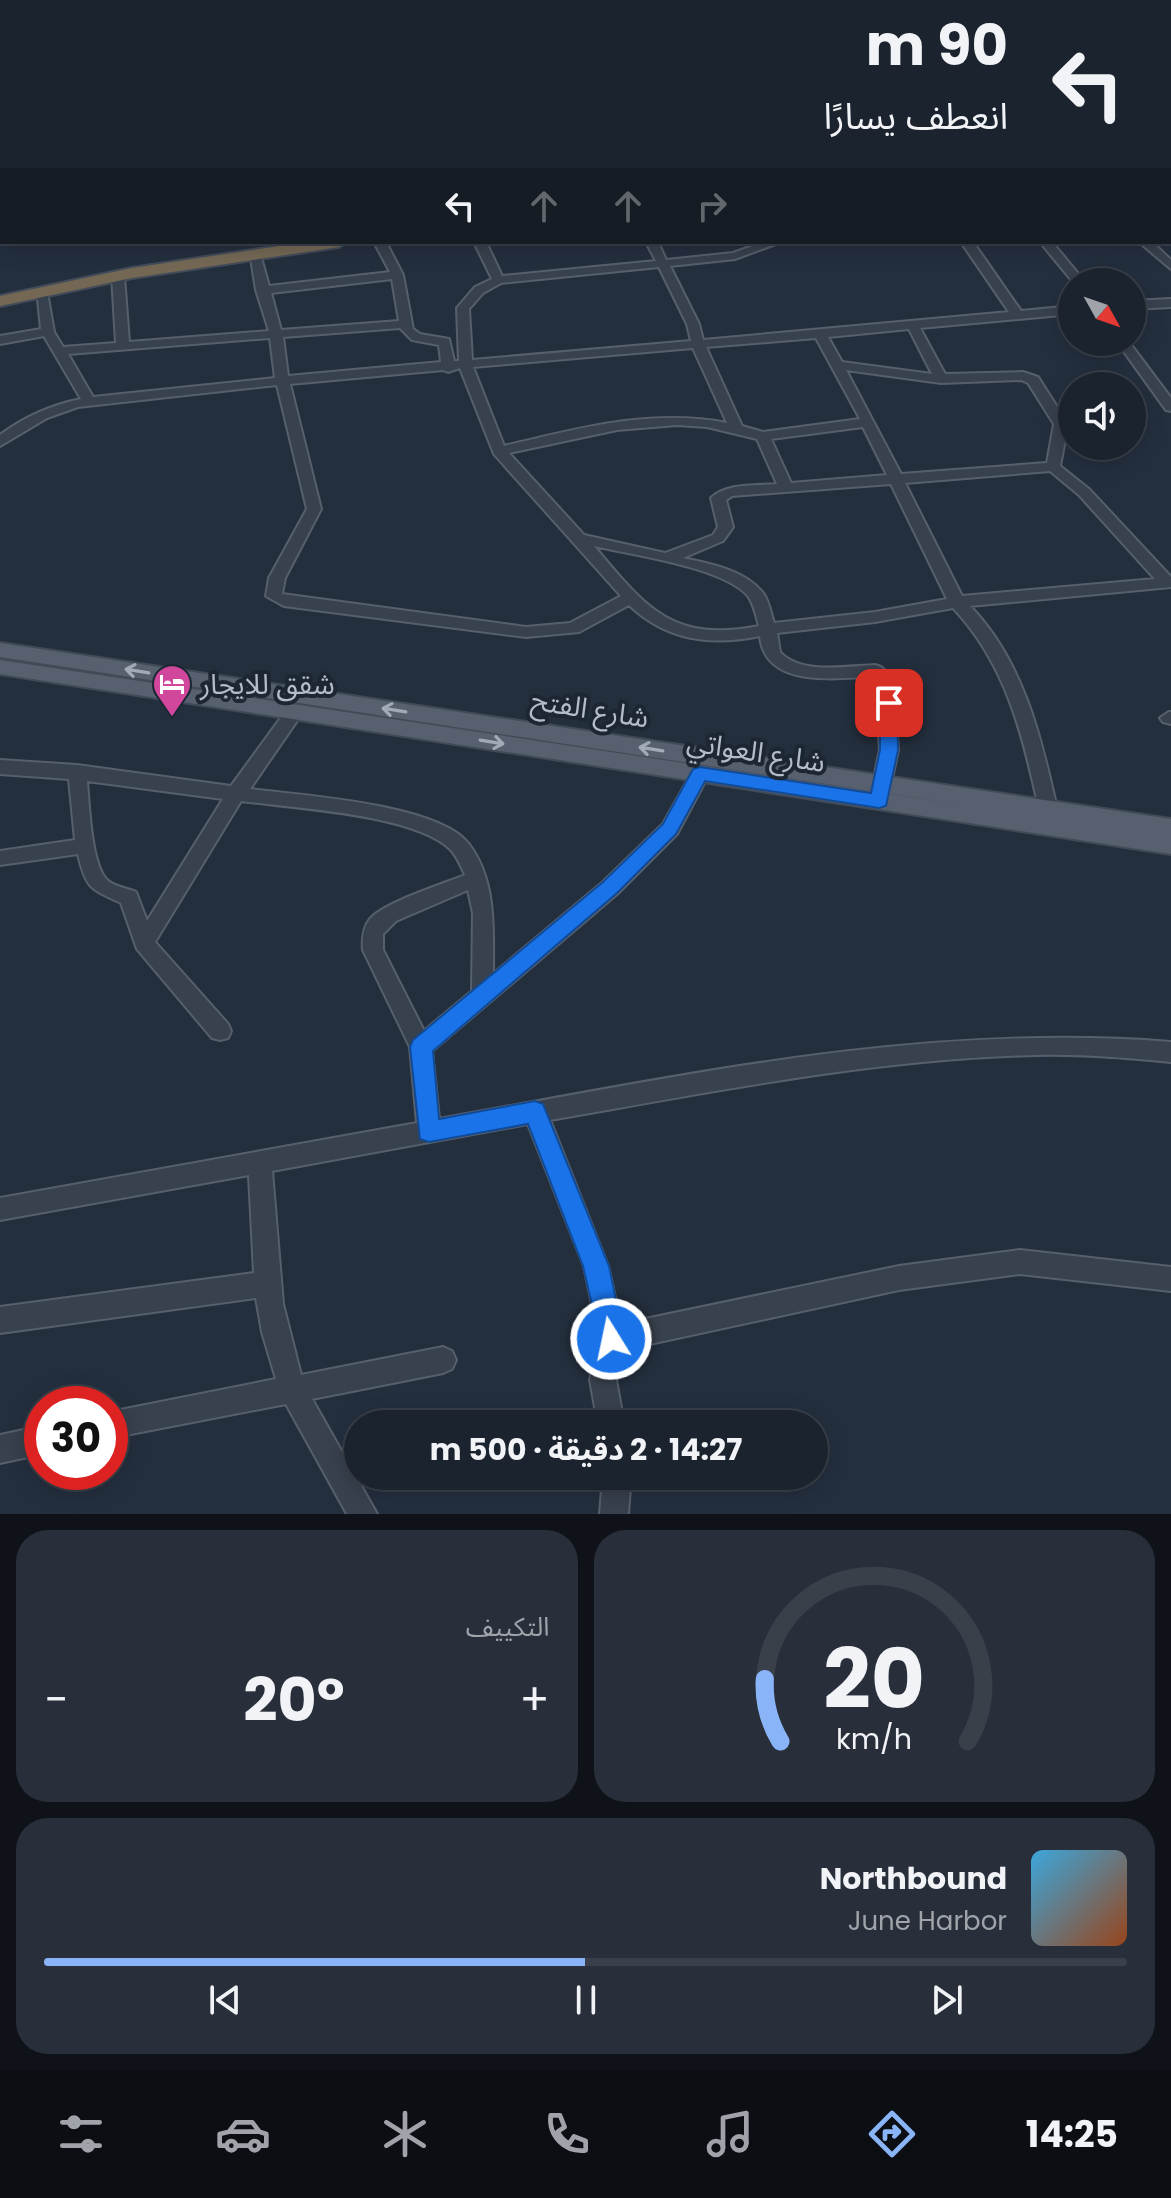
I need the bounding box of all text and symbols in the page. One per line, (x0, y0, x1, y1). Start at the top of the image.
text: 90 m (866, 6, 1008, 85)
icon: left (1036, 32, 1140, 136)
text: انعطف يسارًا (824, 91, 1008, 142)
icon: left (438, 184, 482, 228)
icon: ahead (522, 184, 566, 228)
icon: ahead (606, 184, 650, 228)
icon: right (690, 184, 734, 228)
north arrow (1058, 268, 1146, 356)
map controls (1058, 268, 1146, 460)
button: sound (1058, 372, 1146, 460)
one-way arrow (125, 662, 150, 677)
hotel icon: شقق للايجار (151, 663, 193, 718)
place label: شقق للايجار (199, 665, 335, 704)
pin (855, 669, 923, 737)
street label: شارع الفتح (528, 680, 652, 739)
icon: arrive (867, 681, 911, 725)
one-way arrow (382, 702, 407, 717)
street label: شارع العواتي (684, 722, 828, 784)
one-way arrow (479, 735, 504, 750)
one-way arrow (639, 741, 664, 756)
position arrow (569, 1297, 653, 1381)
speed limit sign: 30 (24, 1386, 128, 1490)
text: 14:27 · 2 دقيقة · 500 m (430, 1428, 742, 1471)
text: التكييف (466, 1609, 550, 1645)
text: 20 (823, 1621, 925, 1737)
text: 20° (243, 1658, 344, 1742)
text: − (44, 1669, 68, 1730)
text: + (519, 1669, 549, 1730)
text: km/h (836, 1719, 912, 1759)
text: Northbound (820, 1857, 1007, 1900)
text: June Harbor (848, 1903, 1007, 1939)
icon: previous (203, 1978, 247, 2022)
icon: pause (564, 1978, 608, 2022)
icon: next (925, 1978, 969, 2022)
icon: filters (53, 2106, 109, 2162)
icon: car (215, 2106, 271, 2162)
icon: climate (377, 2106, 433, 2162)
icon: phone (539, 2106, 595, 2162)
icon: music (702, 2106, 758, 2162)
icon: directions (864, 2106, 920, 2162)
text: 14:25 (1026, 2109, 1118, 2160)

